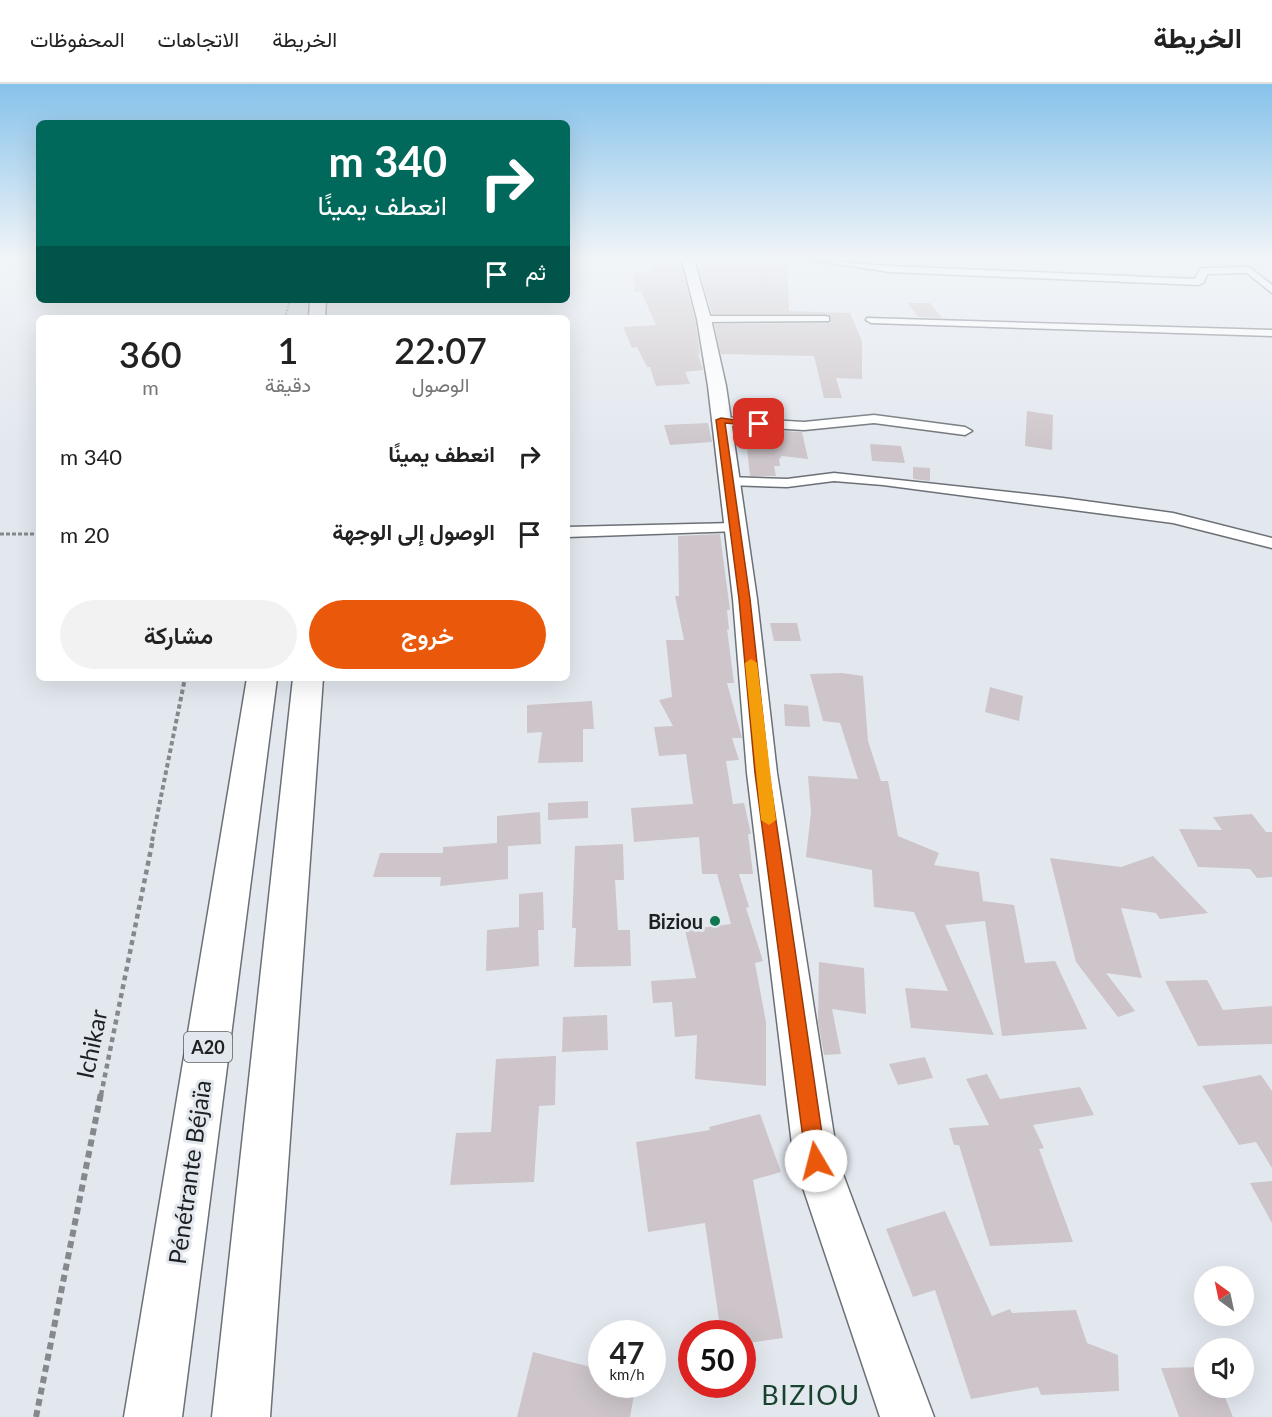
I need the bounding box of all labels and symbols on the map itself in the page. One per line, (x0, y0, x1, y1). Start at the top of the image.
pin (733, 398, 784, 449)
place label: Biziou (648, 909, 703, 933)
marker: Biziou (708, 914, 722, 928)
street label: Ichikar (70, 1007, 112, 1081)
road number: A20 (184, 1032, 232, 1062)
street label: Pénétrante Béjaïa (162, 1078, 216, 1266)
position arrow (784, 1129, 848, 1193)
north arrow (1194, 1266, 1254, 1326)
speed limit sign: 50 (678, 1320, 756, 1398)
district label: BIZIOU (761, 1378, 861, 1411)

